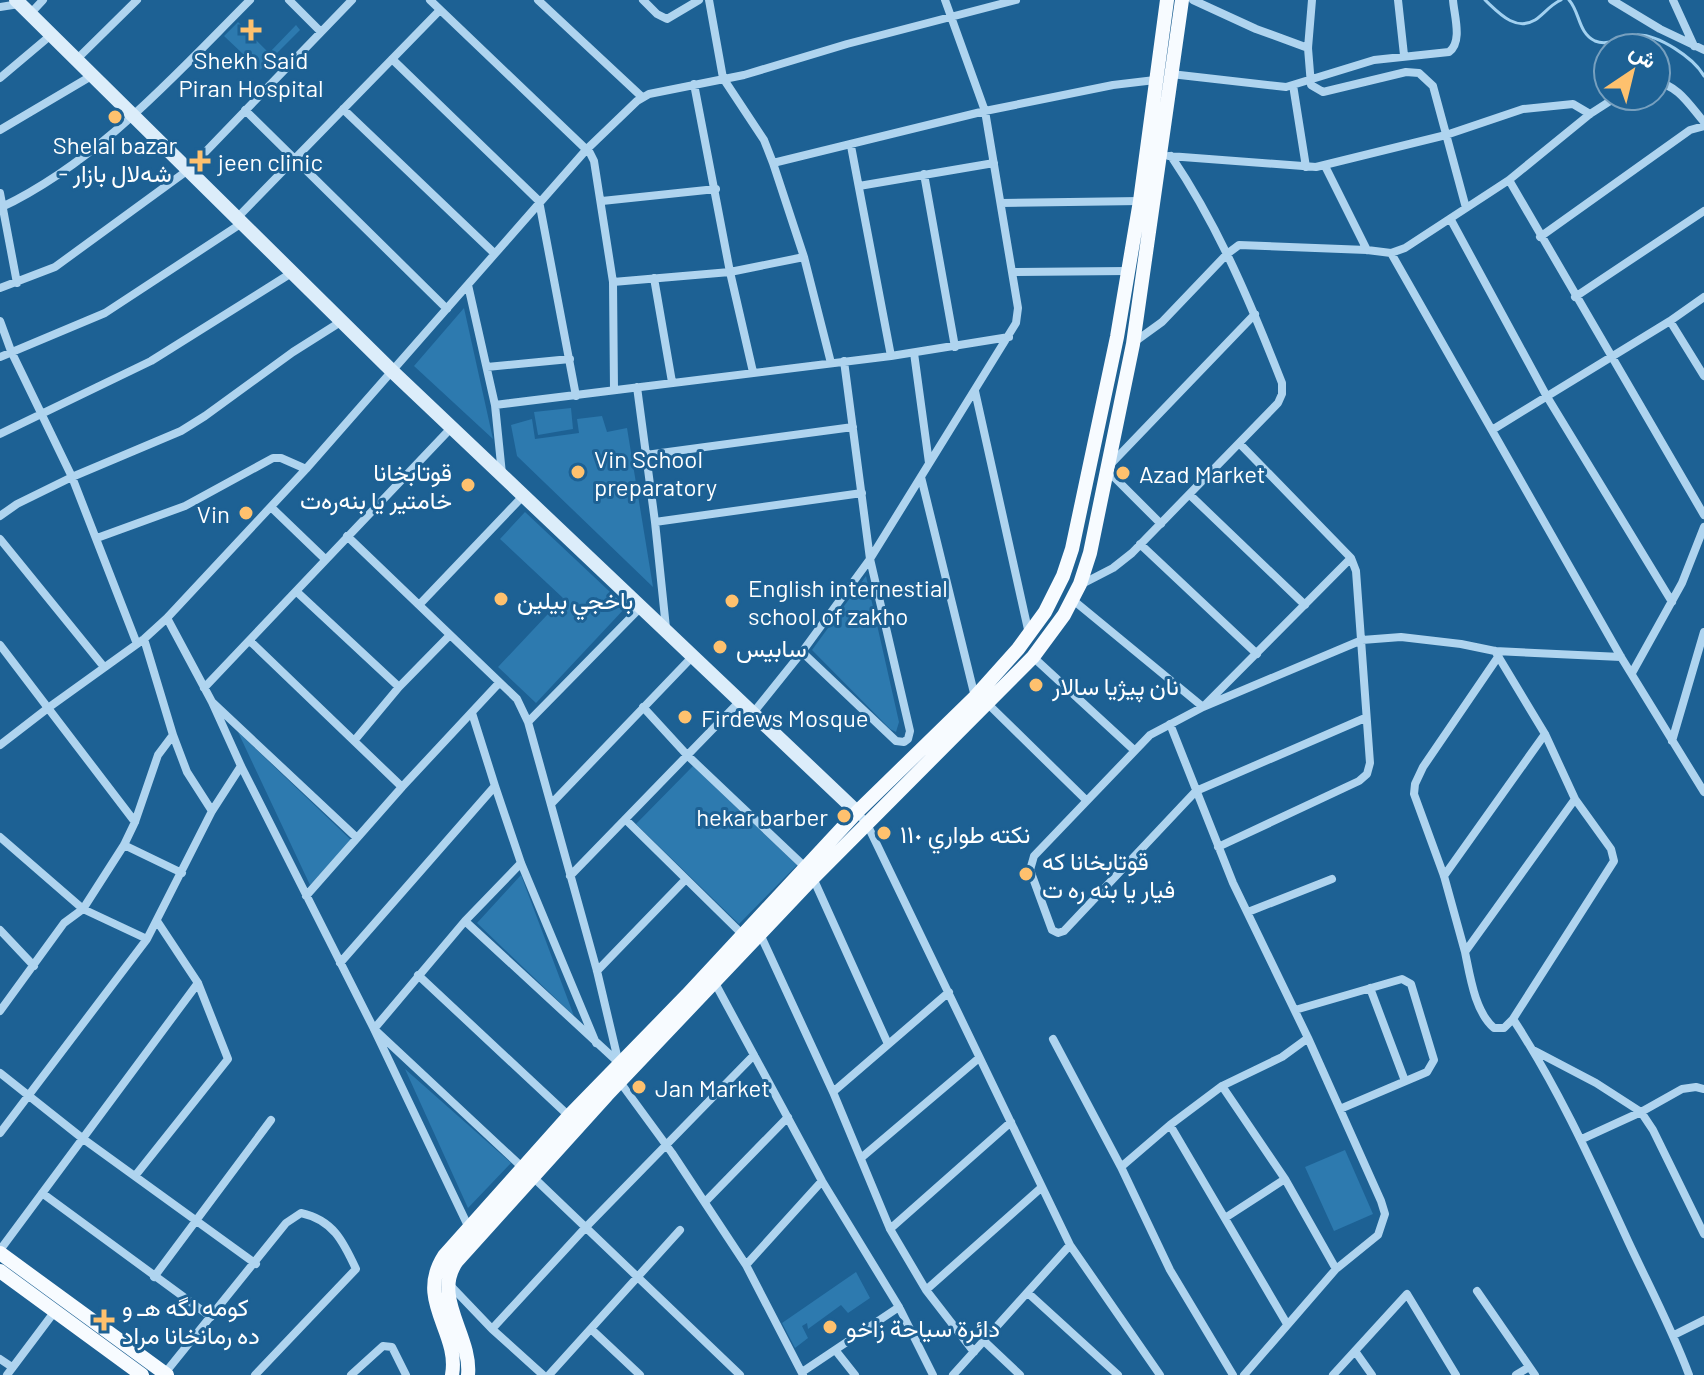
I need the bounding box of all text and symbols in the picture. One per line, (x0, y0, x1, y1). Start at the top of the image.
marker: Shekh Said Piran Hospital (240, 19, 262, 41)
north arrow (1592, 32, 1672, 112)
text: ش (1625, 37, 1662, 75)
place label: Shekh Said Piran Hospital (178, 45, 324, 102)
marker: Shelal bazar - شەلال بازار (106, 108, 124, 126)
place label: Shelal bazar - شەلال بازار (53, 130, 178, 189)
place label: jeen clinic (217, 147, 323, 176)
marker: jeen clinic (189, 150, 211, 172)
place label: Vin School preparatory (594, 444, 717, 501)
place label: قوتابخانا خامتیر یا بنەرەت (300, 457, 452, 516)
place label: Azad Market (1139, 459, 1266, 488)
marker: Vin School preparatory (569, 463, 587, 481)
marker: Azad Market (1114, 464, 1132, 482)
marker: قوتابخانا خامتیر یا بنەرەت (459, 476, 477, 494)
place label: Vin (197, 499, 230, 528)
marker: Vin (237, 504, 255, 522)
place label: English internestial school of zakho (748, 573, 948, 630)
place label: باخجي بيلين (517, 585, 633, 620)
marker: باخجي بيلين (492, 590, 510, 608)
marker: English internestial school of zakho (723, 592, 741, 610)
place label: سابيس (736, 633, 807, 663)
marker: سابيس (711, 638, 729, 656)
place label: نان پيژيا سالار (1051, 671, 1179, 703)
marker: نان پيژيا سالار (1027, 676, 1045, 694)
place label: Firdews Mosque (701, 703, 869, 732)
marker: Firdews Mosque (676, 708, 694, 726)
place label: hekar barber (696, 802, 828, 831)
marker: hekar barber (835, 807, 853, 825)
place label: نكته طواري ١١٠ (900, 819, 1030, 854)
marker: نكته طواري ١١٠ (875, 824, 893, 842)
place label: قوتابخانا كه فيار يا بنه ره ت (1042, 846, 1175, 905)
marker: قوتابخانا كه فيار يا بنه ره ت (1017, 865, 1035, 883)
place label: Jan Market (655, 1073, 770, 1102)
marker: Jan Market (630, 1078, 648, 1096)
place label: كومه لگه هـ و ده رمانخانا مراد (122, 1292, 260, 1351)
marker: كومه لگه هـ و ده رمانخانا مراد (93, 1309, 115, 1331)
place label: دائرة سياحة زاخو (846, 1313, 1000, 1344)
marker: دائرة سياحة زاخو (821, 1318, 839, 1336)

